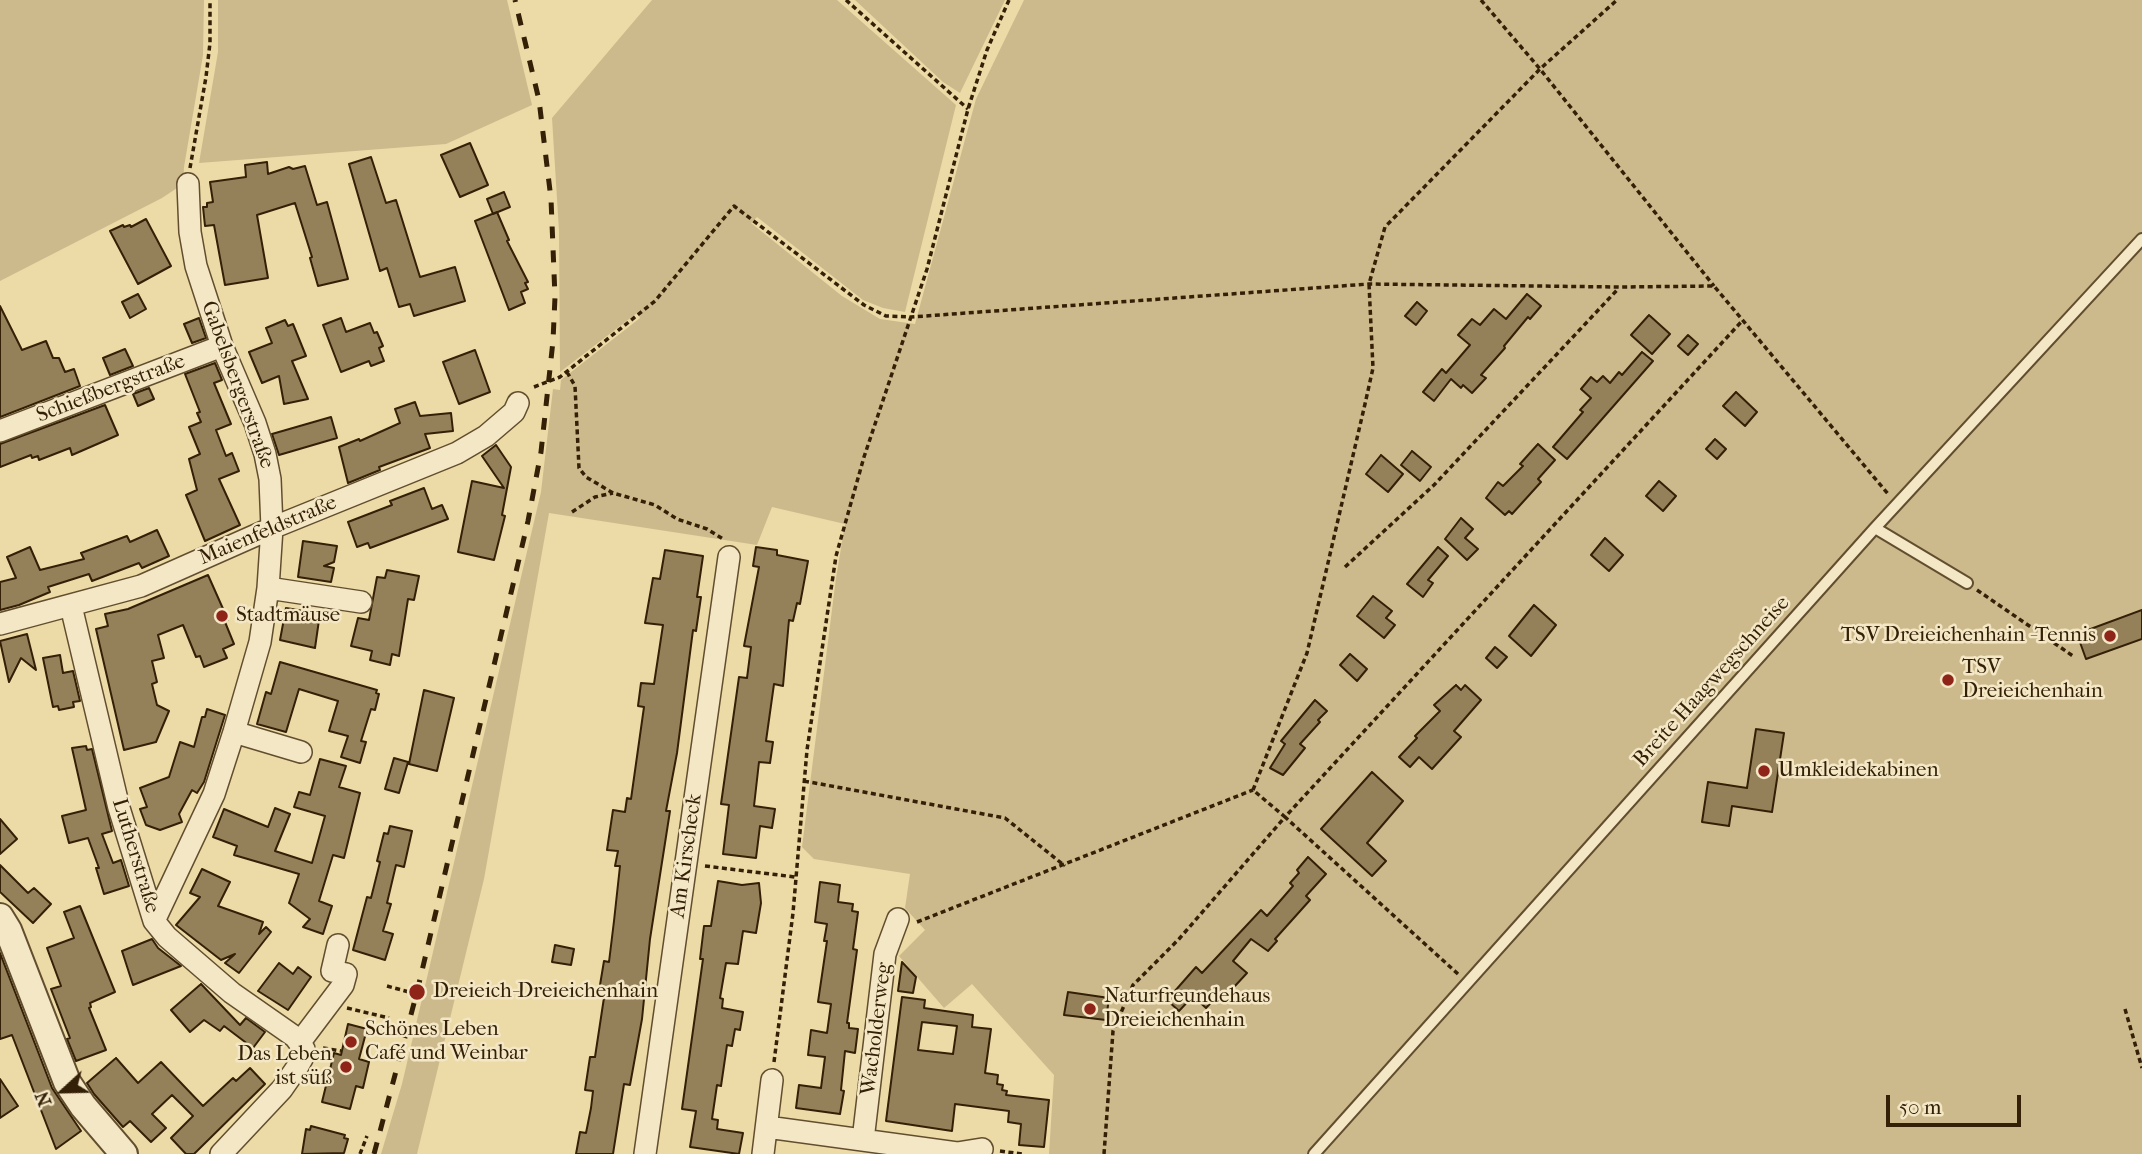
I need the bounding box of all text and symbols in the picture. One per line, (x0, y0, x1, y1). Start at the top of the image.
street label: Gabelsbergerstraße (195, 298, 279, 472)
street label: Schießbergstraße (33, 349, 189, 429)
street label: Maienfeldstraße (195, 491, 341, 571)
street label: Breite Haagwegschneise (1629, 591, 1795, 773)
place label: Stadtmäuse (236, 603, 340, 629)
marker: Stadtmäuse (214, 608, 230, 624)
place label: TSV Dreieichenhain -Tennis (1841, 623, 2096, 649)
marker: TSV Dreieichenhain -Tennis (2102, 628, 2118, 644)
place label: TSV Dreieichenhain (1962, 655, 2103, 705)
marker: TSV Dreieichenhain (1940, 672, 1956, 688)
place label: Umkleidekabinen (1778, 758, 1939, 784)
marker: Umkleidekabinen (1756, 763, 1772, 779)
street label: Am Kirscheck (666, 792, 708, 920)
street label: Lutherstraße (106, 796, 164, 916)
street label: Wacholderweg (856, 961, 898, 1097)
place label: Dreieich-Dreieichenhain (433, 979, 658, 1005)
marker: Dreieich-Dreieichenhain (407, 982, 427, 1002)
place label: Naturfreundehaus Dreieichenhain (1104, 984, 1270, 1034)
marker: Naturfreundehaus Dreieichenhain (1082, 1001, 1098, 1017)
place label: Schönes Leben Café und Weinbar (365, 1017, 528, 1067)
marker: Schönes Leben Café und Weinbar (343, 1034, 359, 1050)
place label: Das Leben ist süß (237, 1042, 332, 1092)
north arrow (28, 1056, 98, 1126)
marker: Das Leben ist süß (338, 1059, 354, 1075)
scale bar (1890, 1080, 2025, 1124)
text: N (31, 1088, 56, 1110)
text: 50 m (1899, 1095, 1942, 1119)

